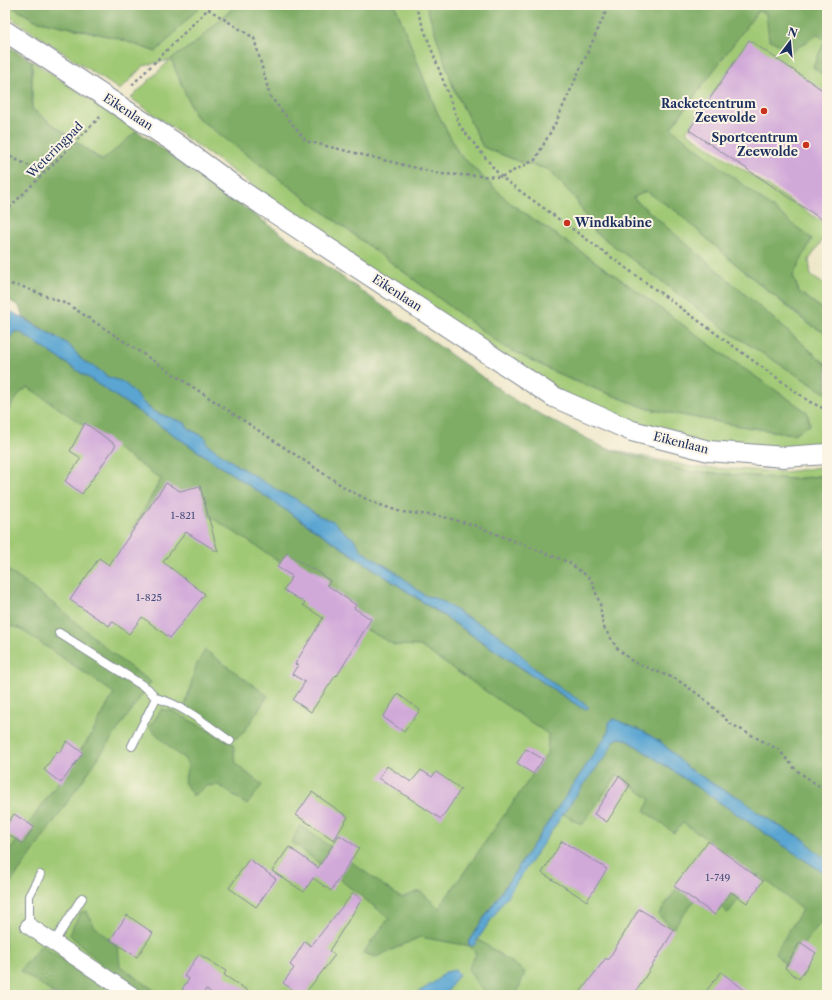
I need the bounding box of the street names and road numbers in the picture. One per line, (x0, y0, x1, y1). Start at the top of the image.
street label: Eikenlaan (101, 90, 156, 133)
street label: Weteringpad (23, 118, 86, 182)
street label: Eikenlaan (370, 271, 425, 314)
street label: Eikenlaan (652, 428, 711, 457)

